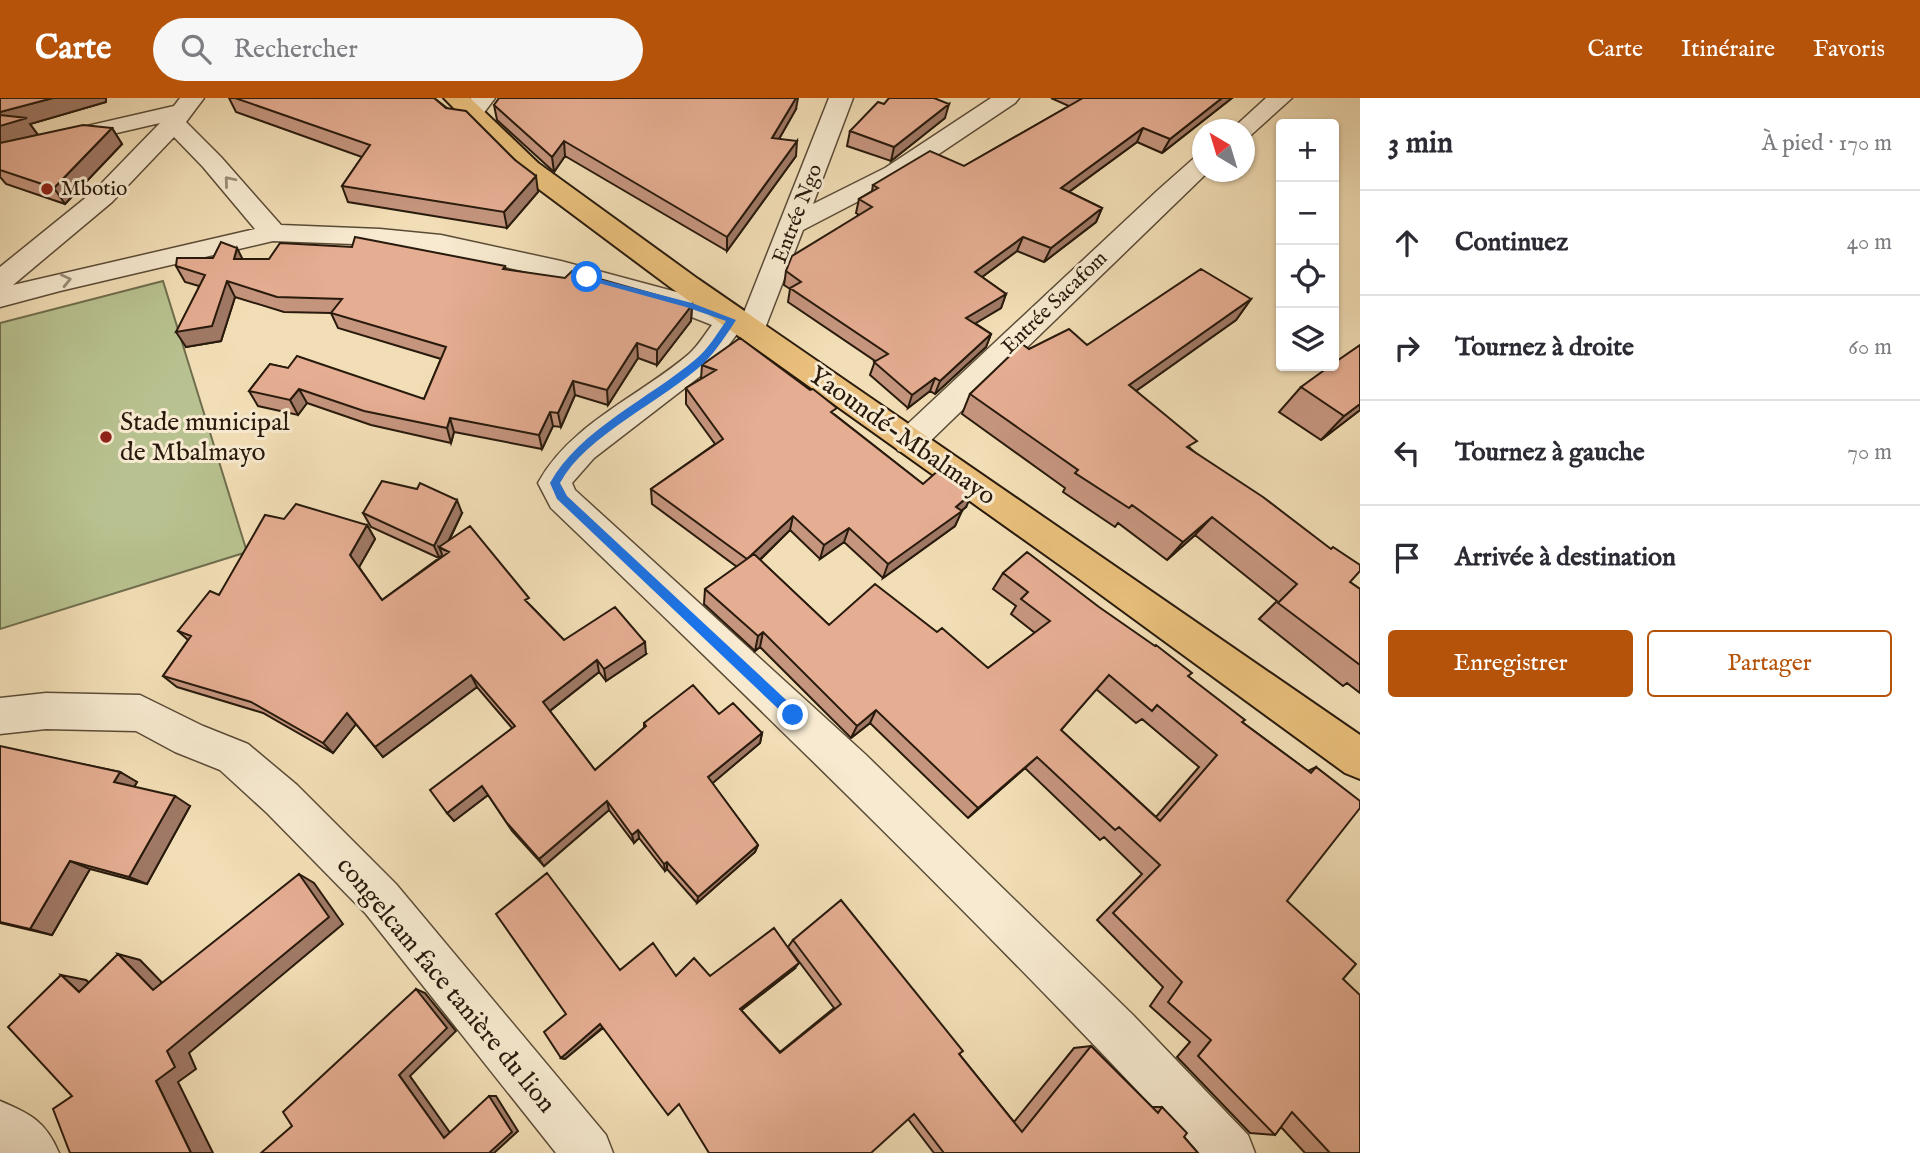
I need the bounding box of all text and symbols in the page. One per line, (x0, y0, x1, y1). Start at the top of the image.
search box (153, 18, 643, 81)
text: Carte (35, 28, 111, 70)
icon: search (177, 30, 215, 68)
text: Rechercher (233, 33, 358, 66)
text: Carte (1587, 34, 1643, 65)
text: Itinéraire (1681, 34, 1775, 65)
text: Favoris (1813, 34, 1885, 65)
north arrow (1192, 119, 1255, 182)
map controls (1276, 119, 1339, 371)
button: + (1276, 119, 1339, 182)
text: 3 min (1388, 125, 1453, 163)
text: À pied · 170 m (1762, 129, 1892, 158)
street label: Entrée Ngo (767, 160, 829, 268)
place label: Mbotio (61, 176, 127, 203)
one-way arrow (225, 176, 237, 189)
marker: Mbotio (39, 181, 55, 197)
button: − (1276, 182, 1339, 245)
icon: ahead (1388, 224, 1426, 262)
text: Continuez (1455, 226, 1568, 259)
text: 40 m (1847, 228, 1892, 257)
button: locate (1276, 245, 1339, 308)
street label: Entrée Sacafom (996, 246, 1114, 360)
route start (571, 261, 602, 292)
one-way arrow (60, 274, 72, 289)
button: layers (1276, 308, 1339, 371)
icon: right (1388, 329, 1426, 367)
text: Tournez à droite (1455, 331, 1634, 364)
text: 60 m (1848, 333, 1892, 362)
street label: Yaoundé-Mbalmayo (802, 359, 1002, 513)
place label: Stade municipal de Mbalmayo (120, 406, 290, 469)
marker: Stade municipal de Mbalmayo (98, 429, 114, 445)
icon: left (1388, 434, 1426, 472)
text: Tournez à gauche (1455, 436, 1645, 469)
text: 70 m (1847, 438, 1892, 467)
icon: arrive (1388, 539, 1426, 577)
text: Arrivée à destination (1455, 541, 1676, 574)
button: Enregistrer (1388, 630, 1633, 697)
button: Partager (1647, 630, 1892, 697)
route end (777, 699, 808, 730)
street label: congelcam face tanière du lion (329, 850, 563, 1120)

